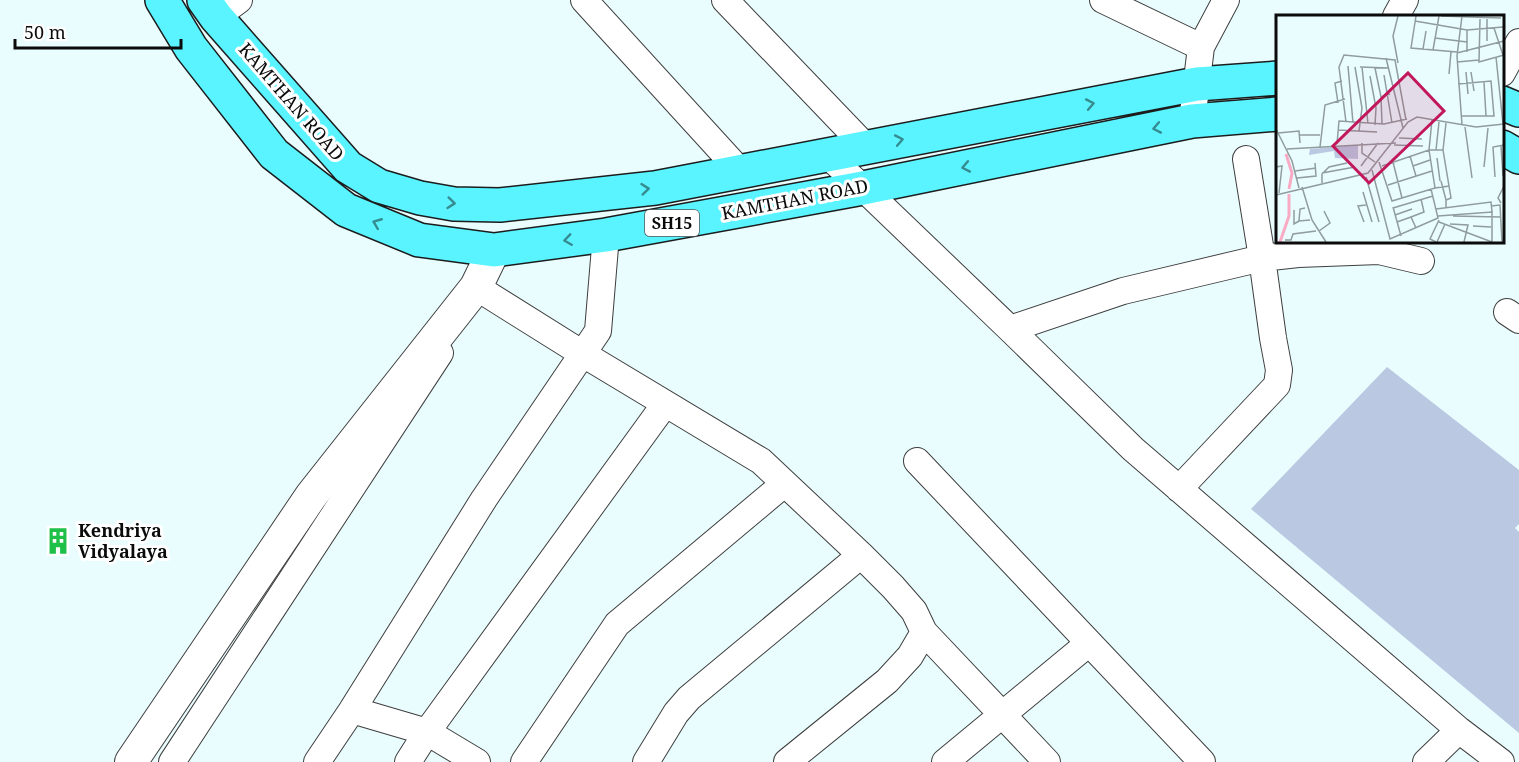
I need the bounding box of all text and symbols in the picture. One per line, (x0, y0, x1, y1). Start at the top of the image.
scale bar (15, 12, 182, 50)
inset map (1276, 15, 1504, 243)
text: 50 m (24, 20, 66, 44)
street label: KAMTHAN ROAD (234, 37, 350, 165)
one-way arrow (1085, 98, 1095, 111)
one-way arrow (1152, 121, 1162, 134)
one-way arrow (893, 134, 903, 147)
one-way arrow (961, 160, 971, 173)
street label: KAMTHAN ROAD (719, 173, 870, 225)
one-way arrow (641, 183, 650, 196)
one-way arrow (447, 196, 456, 209)
road number: SH15 (645, 210, 699, 236)
one-way arrow (372, 218, 383, 230)
one-way arrow (563, 234, 572, 246)
place label: Kendriya Vidyalaya (78, 518, 168, 563)
building icon: Kendriya Vidyalaya (43, 526, 73, 556)

